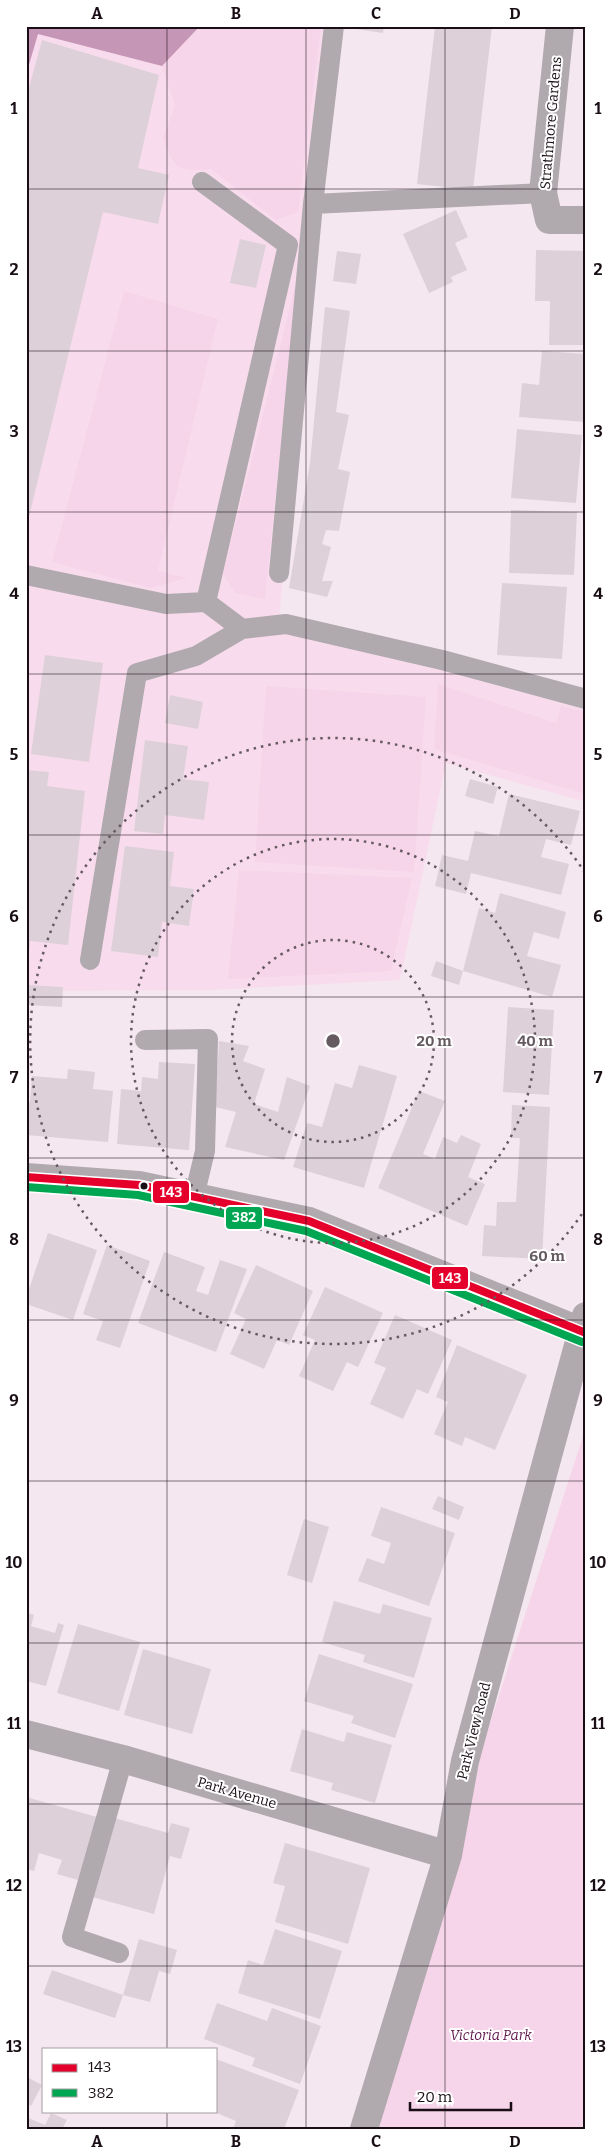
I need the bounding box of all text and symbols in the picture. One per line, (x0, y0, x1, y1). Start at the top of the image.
text: A (91, 4, 103, 23)
text: B (231, 4, 241, 23)
text: C (371, 4, 381, 23)
text: D (509, 4, 521, 23)
street label: Strathmore Gardens (537, 56, 565, 190)
text: 1 (11, 99, 18, 118)
text: 1 (595, 99, 602, 118)
text: 2 (9, 260, 19, 279)
text: 2 (593, 260, 603, 279)
text: 3 (9, 422, 19, 441)
text: 3 (593, 422, 603, 441)
text: 4 (9, 584, 19, 603)
text: 4 (593, 584, 603, 603)
text: 5 (10, 745, 19, 764)
text: 5 (594, 745, 603, 764)
text: 6 (9, 907, 19, 926)
text: 6 (593, 907, 603, 926)
centre of rings (324, 1032, 342, 1050)
text: 20 m (417, 1032, 452, 1050)
text: 40 m (517, 1032, 554, 1050)
text: 7 (10, 1068, 19, 1087)
text: 7 (594, 1068, 603, 1087)
line badge: 143 (152, 1180, 190, 1204)
unlabelled marker (139, 1181, 149, 1191)
text: 143 (160, 1184, 182, 1201)
line badge: 382 (225, 1206, 263, 1230)
text: 382 (232, 1209, 256, 1226)
text: 8 (9, 1230, 19, 1249)
text: 8 (593, 1230, 603, 1249)
text: 60 m (529, 1247, 565, 1265)
line badge: 143 (431, 1266, 469, 1290)
text: 143 (439, 1270, 461, 1287)
text: 9 (9, 1391, 19, 1410)
text: 9 (593, 1391, 603, 1410)
text: 10 (5, 1553, 23, 1572)
text: 10 (589, 1553, 607, 1572)
street label: Park View Road (454, 1680, 494, 1782)
text: 11 (7, 1714, 21, 1733)
text: 11 (591, 1714, 605, 1733)
street label: Park Avenue (195, 1774, 279, 1812)
text: 12 (6, 1876, 22, 1895)
text: 12 (590, 1876, 606, 1895)
park label: Victoria Park (450, 2027, 532, 2044)
text: 13 (6, 2037, 22, 2056)
text: 13 (590, 2037, 606, 2056)
legend (42, 2048, 218, 2112)
text: 143 (88, 2058, 111, 2076)
scale bar (410, 2080, 511, 2112)
text: 382 (88, 2084, 114, 2102)
text: 20 m (417, 2088, 453, 2106)
text: A (91, 2132, 103, 2151)
text: B (231, 2132, 241, 2151)
text: C (371, 2132, 381, 2151)
text: D (509, 2132, 521, 2151)

